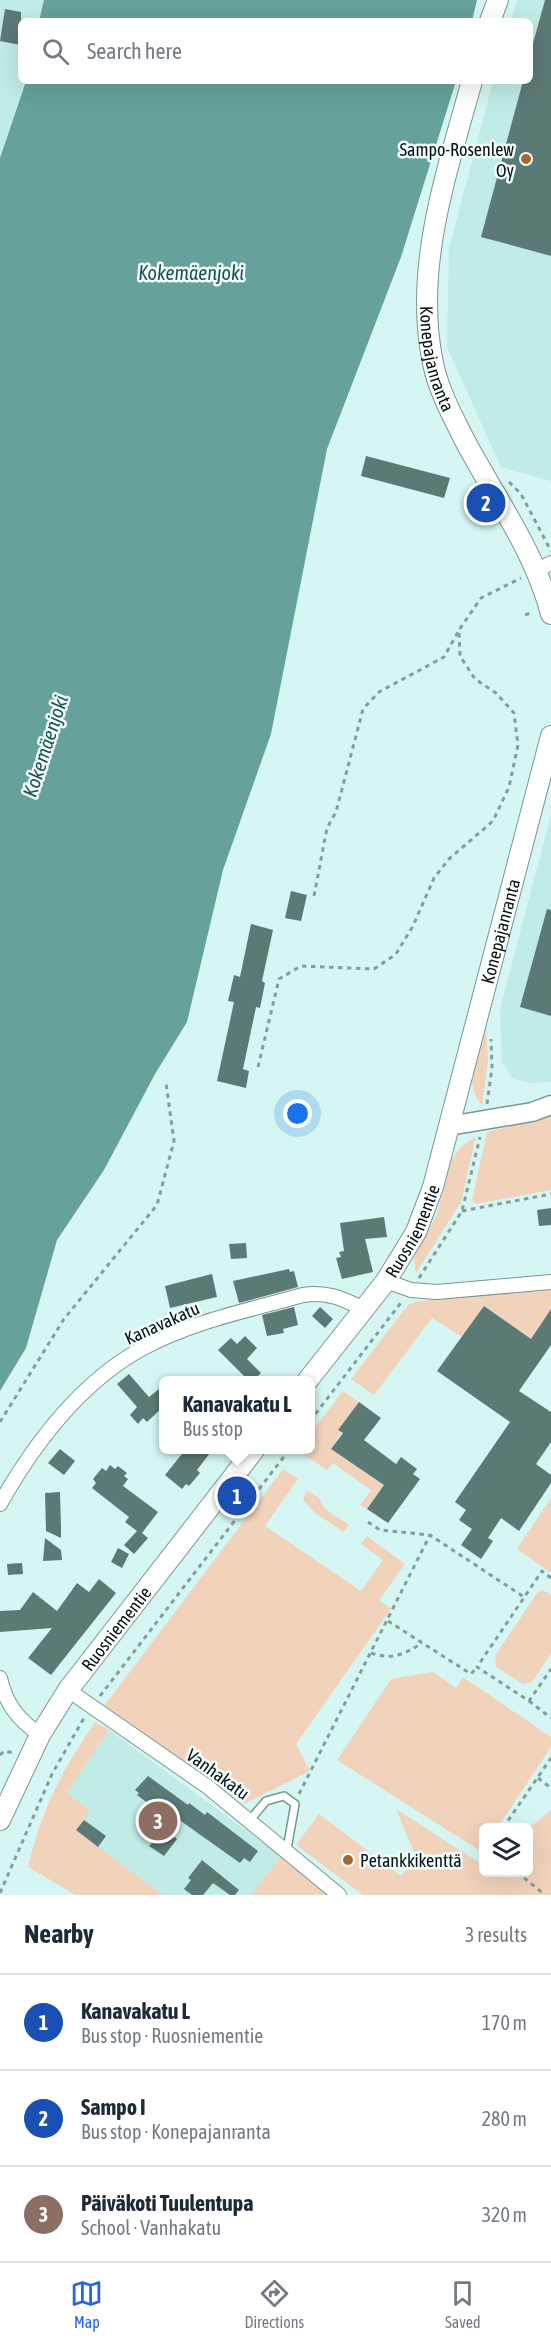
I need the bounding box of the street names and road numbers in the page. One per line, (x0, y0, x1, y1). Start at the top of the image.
street label: Konepajanranta (416, 306, 459, 415)
street label: Konepajanranta (476, 876, 524, 986)
street label: Ruosniementie (380, 1182, 443, 1281)
street label: Kanavakatu (121, 1297, 203, 1349)
street label: Ruosniementie (77, 1582, 155, 1675)
street label: Vanhakatu (182, 1744, 254, 1804)

